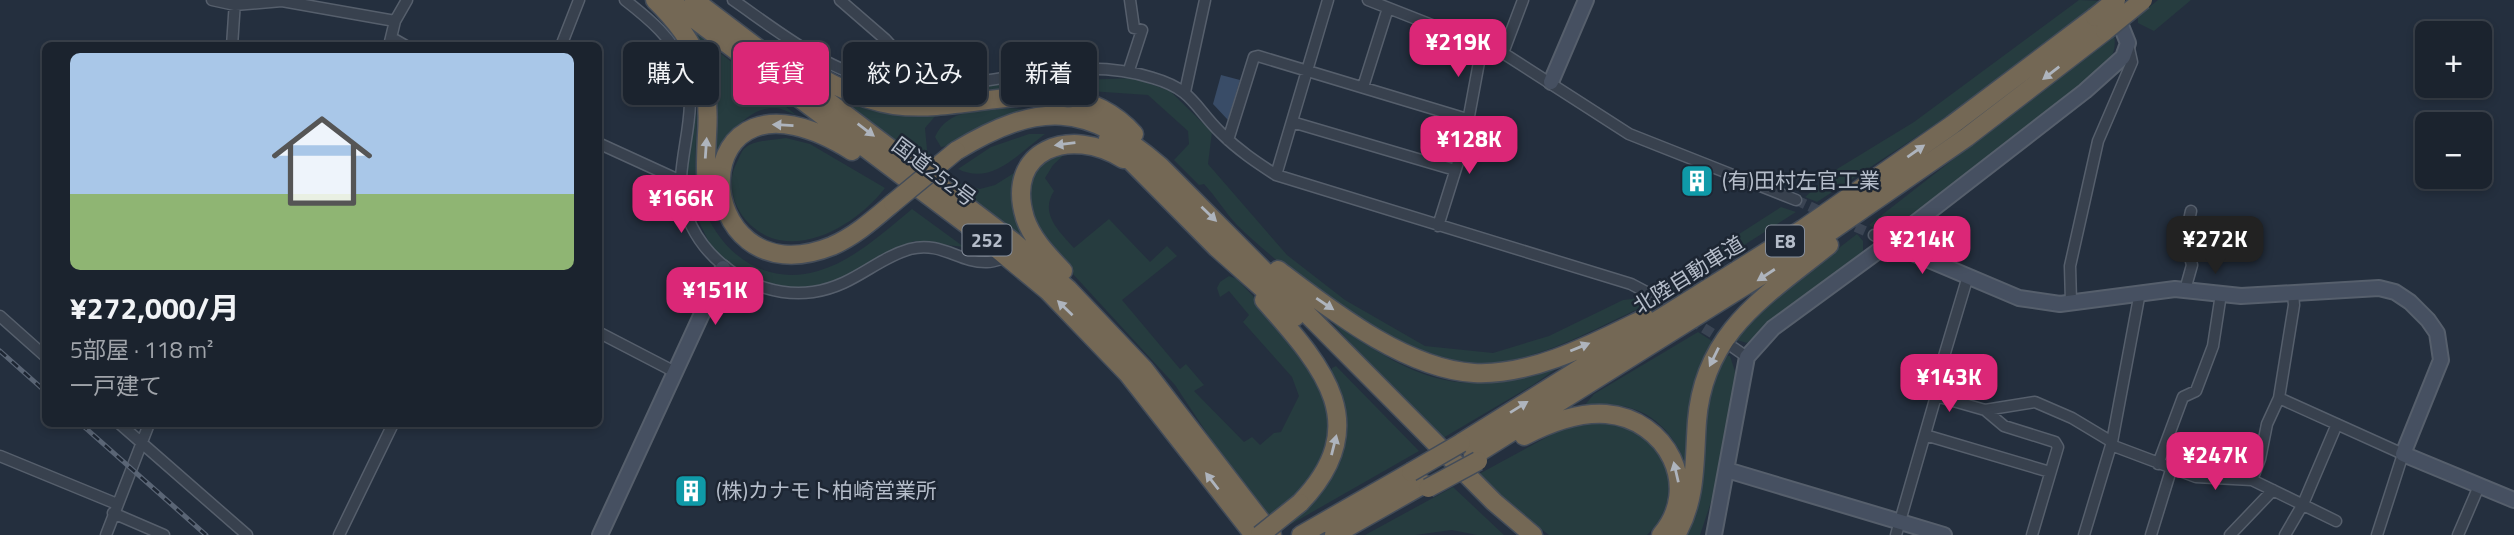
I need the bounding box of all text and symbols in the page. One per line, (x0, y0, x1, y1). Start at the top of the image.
pin: ¥219K (1409, 20, 1507, 79)
map controls (2415, 21, 2492, 189)
button: + (2415, 21, 2492, 98)
text: ¥219K (1425, 24, 1491, 59)
chip: 購入 (623, 42, 719, 105)
chip: 賃貸 (733, 42, 829, 105)
chip: 絞り込み (843, 42, 987, 105)
chip: 新着 (1001, 42, 1097, 105)
one-way arrow (2043, 65, 2061, 80)
icon: home (259, 98, 385, 224)
button: − (2415, 112, 2492, 189)
pin: ¥128K (1420, 116, 1518, 176)
one-way arrow (772, 119, 794, 130)
text: ¥128K (1436, 121, 1502, 156)
one-way arrow (856, 123, 875, 137)
street label: 国道252号 (886, 129, 983, 214)
one-way arrow (701, 137, 712, 159)
one-way arrow (1054, 139, 1076, 150)
one-way arrow (1907, 144, 1925, 158)
building icon: (有)田村左官工業 (1678, 162, 1716, 200)
place label: (有)田村左官工業 (1722, 164, 1880, 196)
pin: ¥166K (632, 176, 730, 235)
text: ¥166K (648, 180, 714, 215)
one-way arrow (1200, 206, 1217, 223)
pin: ¥214K (1873, 216, 1971, 276)
pin: ¥272K (2166, 216, 2264, 276)
text: ¥214K (1889, 221, 1955, 256)
text: ¥272K (2182, 221, 2248, 256)
road number: 252 (962, 224, 1012, 256)
road number: E8 (1766, 226, 1804, 256)
street label: 北陸自動車道 (1627, 227, 1750, 321)
pin: ¥151K (666, 268, 764, 327)
one-way arrow (1756, 268, 1775, 281)
text: ¥151K (682, 272, 748, 307)
text: ¥272,000/月 (70, 285, 239, 331)
one-way arrow (1315, 297, 1334, 310)
one-way arrow (1057, 300, 1074, 316)
text: 5部屋 · 118 m² (70, 332, 213, 367)
one-way arrow (1569, 342, 1590, 353)
one-way arrow (1708, 347, 1719, 367)
pin: ¥143K (1900, 354, 1998, 414)
text: ¥143K (1916, 359, 1982, 394)
text: 一戸建て (70, 368, 162, 403)
one-way arrow (1510, 401, 1529, 414)
pin: ¥247K (2166, 433, 2264, 492)
one-way arrow (1329, 434, 1340, 456)
text: ¥247K (2182, 437, 2248, 472)
one-way arrow (1670, 461, 1681, 483)
building icon: (株)カナモト柏崎営業所 (672, 472, 710, 510)
one-way arrow (1204, 473, 1219, 491)
place label: (株)カナモト柏崎営業所 (716, 474, 937, 506)

